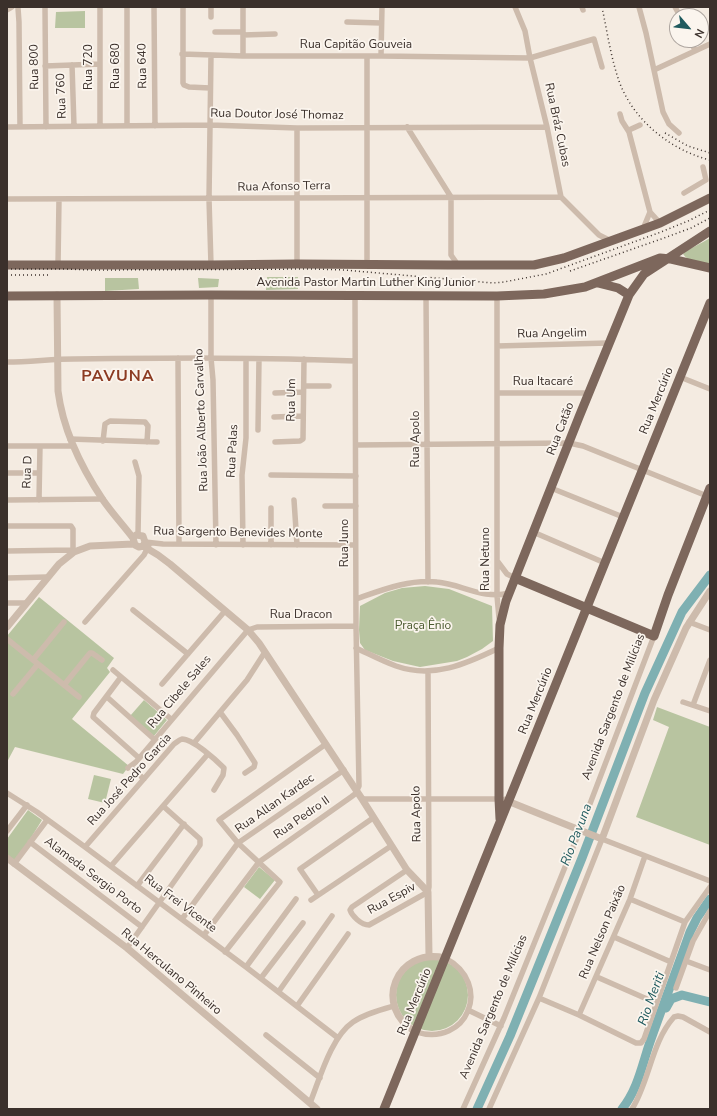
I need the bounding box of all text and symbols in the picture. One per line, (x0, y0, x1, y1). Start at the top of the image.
north arrow (669, 8, 709, 48)
text: N (691, 26, 708, 41)
street label: Rua Capitão Gouveia (300, 38, 412, 52)
street label: Rua 680 (109, 43, 123, 89)
street label: Rua 640 (135, 43, 151, 89)
street label: Rua 800 (27, 44, 43, 90)
street label: Rua 720 (82, 44, 96, 90)
street label: Rua 760 (54, 73, 70, 119)
street label: Rua Bráz Cubas (541, 82, 573, 168)
street label: Rua Doutor José Thomaz (210, 107, 344, 123)
street label: Rua Afonso Terra (237, 179, 331, 195)
street label: Avenida Pastor Martin Luther King Junior (257, 276, 475, 290)
street label: Rua Angelim (517, 326, 587, 342)
street label: Rua João Alberto Carvalho (192, 348, 212, 492)
street label: Rua Mercúrio (637, 365, 677, 437)
district label: PAVUNA (81, 367, 155, 387)
street label: Rua Itacaré (513, 375, 573, 389)
street label: Rua Um (284, 378, 300, 422)
street label: Rua Catão (544, 400, 578, 458)
street label: Rua Apolo (409, 411, 423, 467)
street label: Rua Palas (224, 424, 242, 478)
street label: Rua D (20, 455, 36, 489)
street label: Rua Juno (338, 519, 352, 567)
street label: Rua Sargento Benevides Monte (153, 524, 323, 542)
street label: Rua Netuno (479, 527, 493, 591)
street label: Rua Dracon (270, 608, 332, 622)
park label: Praça Ênio (395, 619, 451, 633)
street label: Avenida Sargento de Milícias (579, 632, 649, 782)
street label: Rua Cibele Sales (145, 653, 215, 731)
street label: Rua Mercúrio (516, 665, 556, 737)
street label: Rua José Pedro Garcia (85, 731, 175, 829)
street label: Rua Allan Kardec (233, 771, 317, 837)
street label: Rua Apolo (409, 785, 425, 843)
street label: Rua Pedro II (271, 793, 333, 843)
water label: Rio Pavuna (558, 802, 596, 868)
street label: Alameda Sergio Porto (41, 835, 145, 917)
street label: Rua Frei Vicente (141, 872, 219, 936)
street label: Rua Espiv (365, 880, 419, 918)
street label: Rua Nelson Paixão (577, 883, 629, 981)
street label: Rua Herculano Pinheiro (118, 926, 224, 1018)
street label: Avenida Sargento de Milícias (457, 933, 531, 1081)
street label: Rua Mercúrio (395, 966, 435, 1038)
water label: Rio Meriti (635, 970, 669, 1028)

